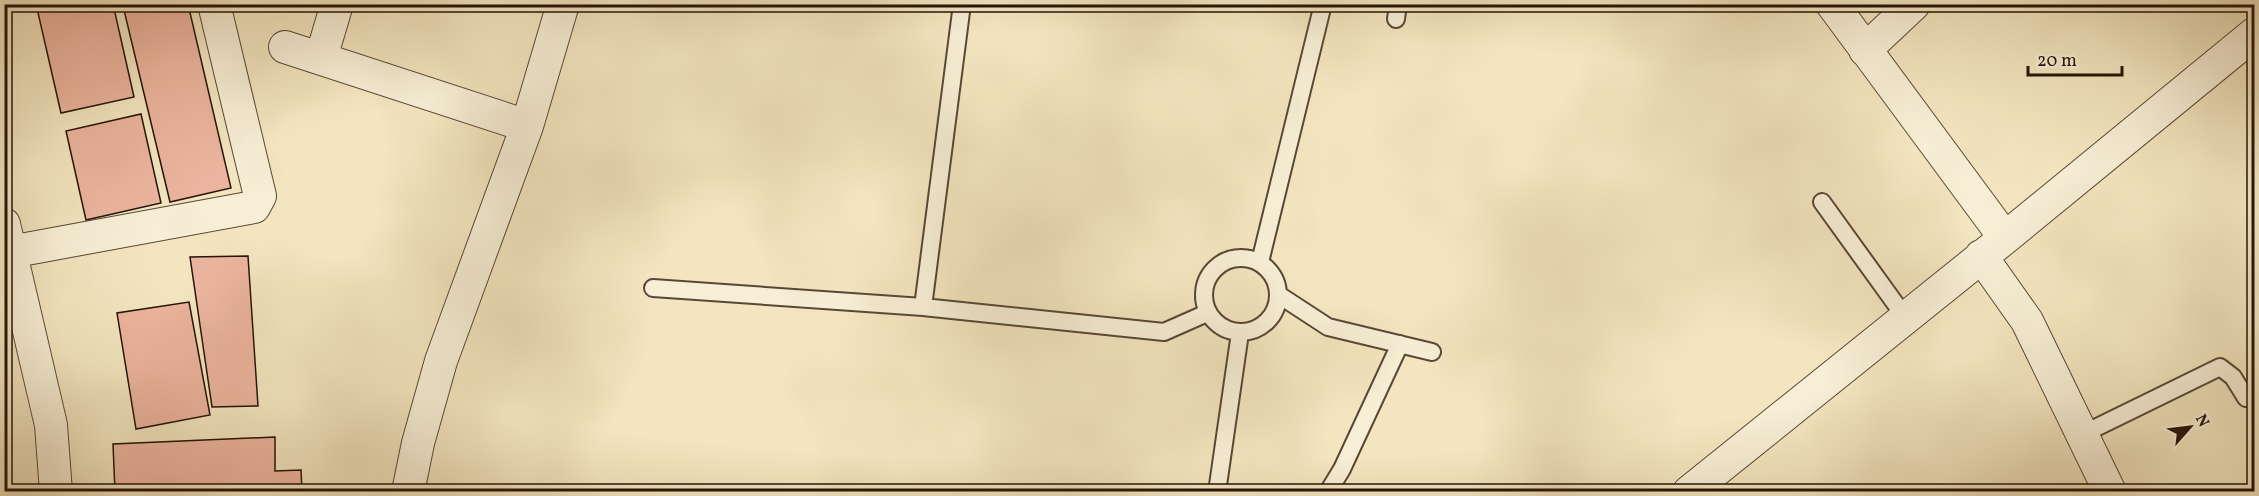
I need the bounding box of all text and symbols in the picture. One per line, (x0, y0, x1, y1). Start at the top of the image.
scale bar (2028, 39, 2122, 77)
text: 20 m (2037, 49, 2077, 74)
north arrow (2160, 397, 2220, 457)
text: N (2189, 411, 2214, 432)

